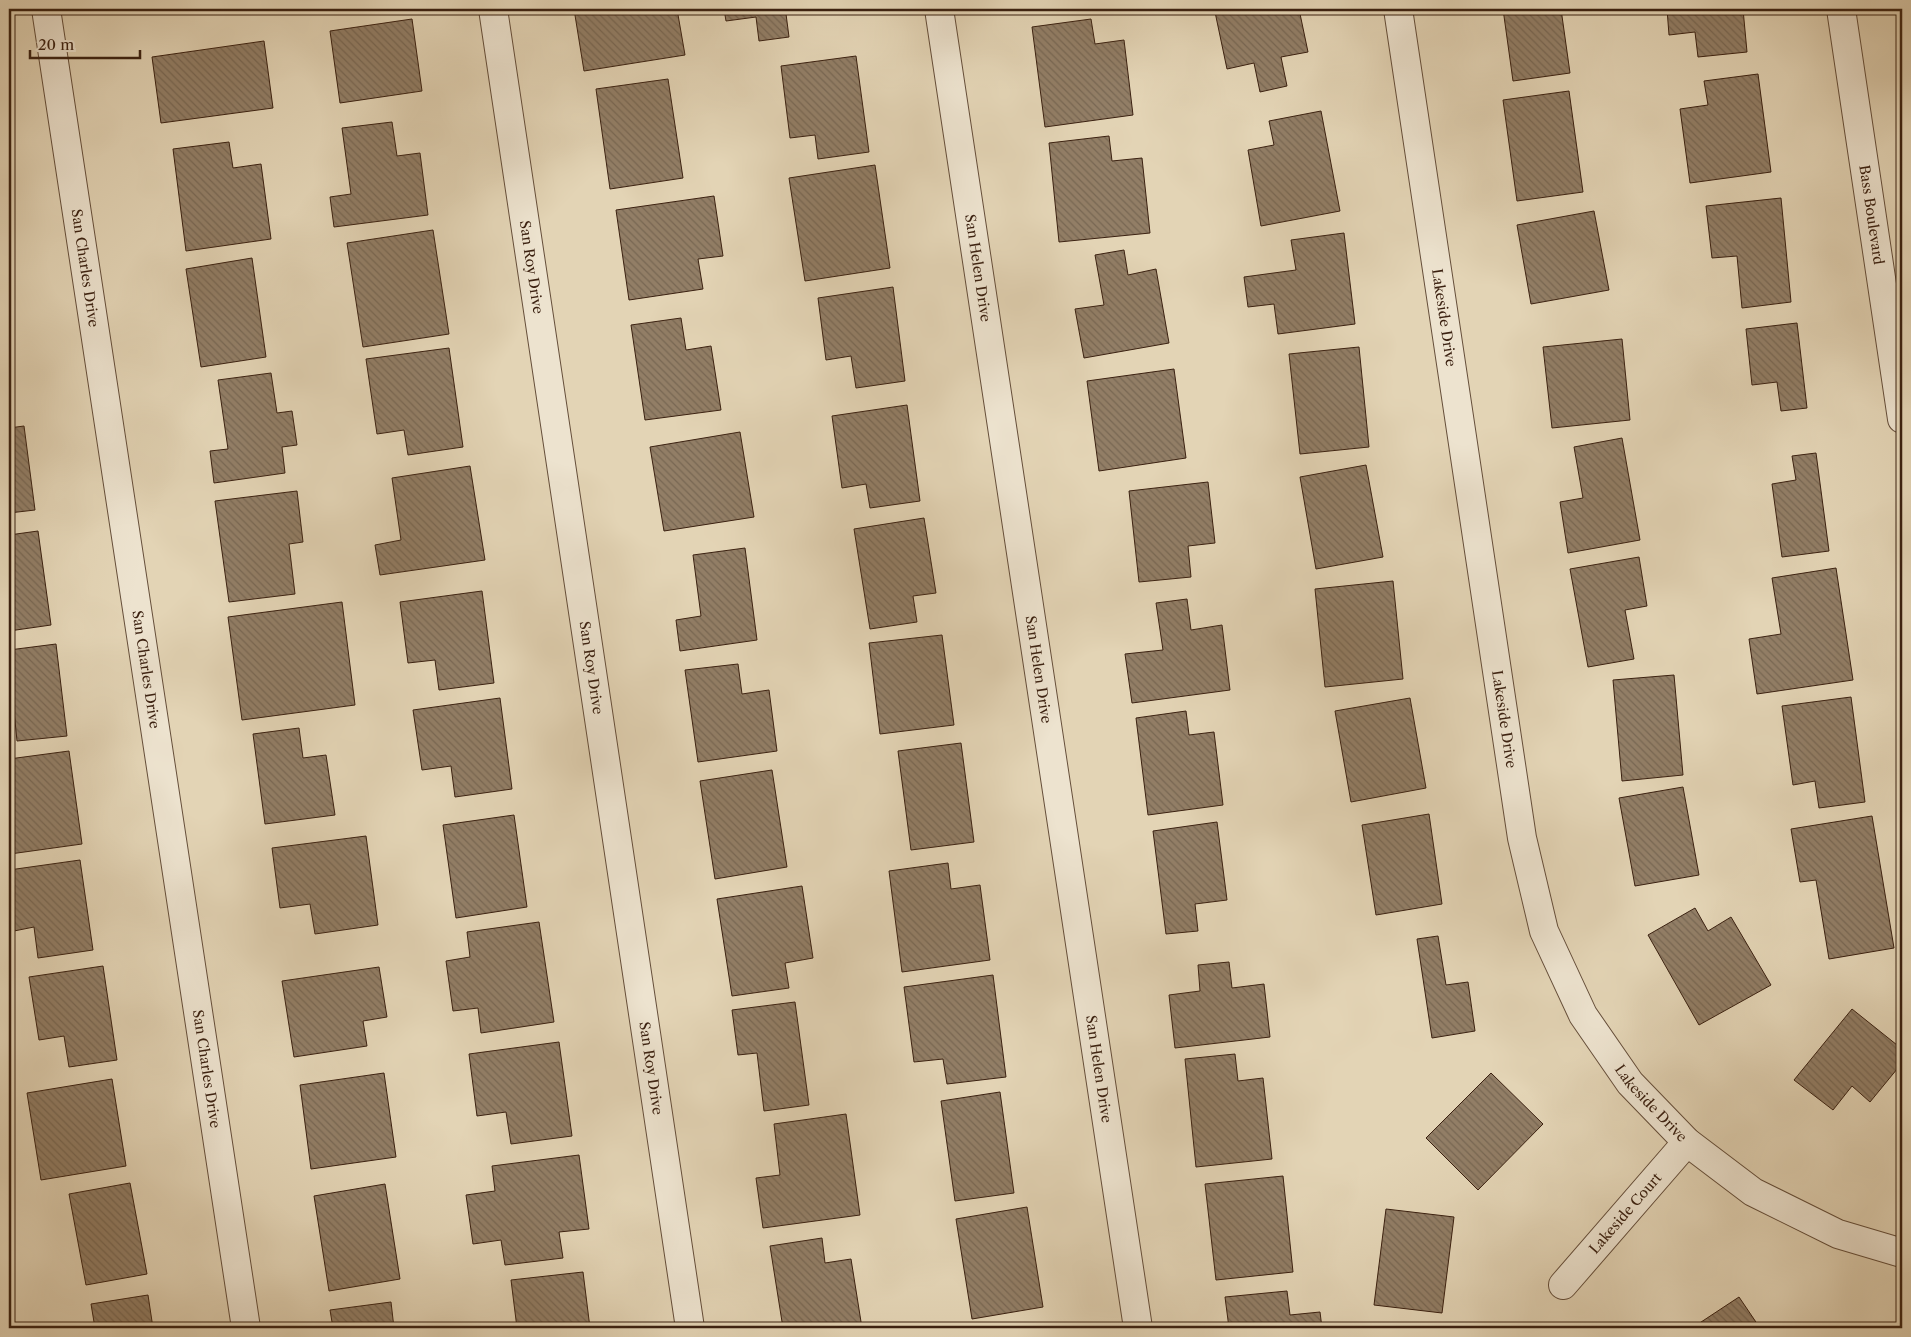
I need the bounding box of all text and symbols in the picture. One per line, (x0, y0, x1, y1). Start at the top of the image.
scale bar (30, 28, 140, 60)
text: 20 m (38, 35, 74, 54)
street label: Bass Boulevard (1855, 164, 1888, 266)
street label: San Charles Drive (67, 208, 103, 329)
street label: San Helen Drive (961, 213, 995, 323)
street label: San Roy Drive (516, 219, 547, 315)
street label: Lakeside Drive (1428, 267, 1460, 368)
street label: San Charles Drive (128, 609, 164, 730)
street label: San Helen Drive (1022, 614, 1056, 725)
street label: San Roy Drive (576, 620, 607, 716)
street label: Lakeside Drive (1488, 669, 1520, 769)
street label: San Charles Drive (189, 1009, 225, 1129)
street label: San Helen Drive (1082, 1014, 1116, 1124)
street label: San Roy Drive (635, 1020, 667, 1116)
street label: Lakeside Drive (1611, 1061, 1691, 1146)
street label: Lakeside Court (1585, 1169, 1665, 1257)

